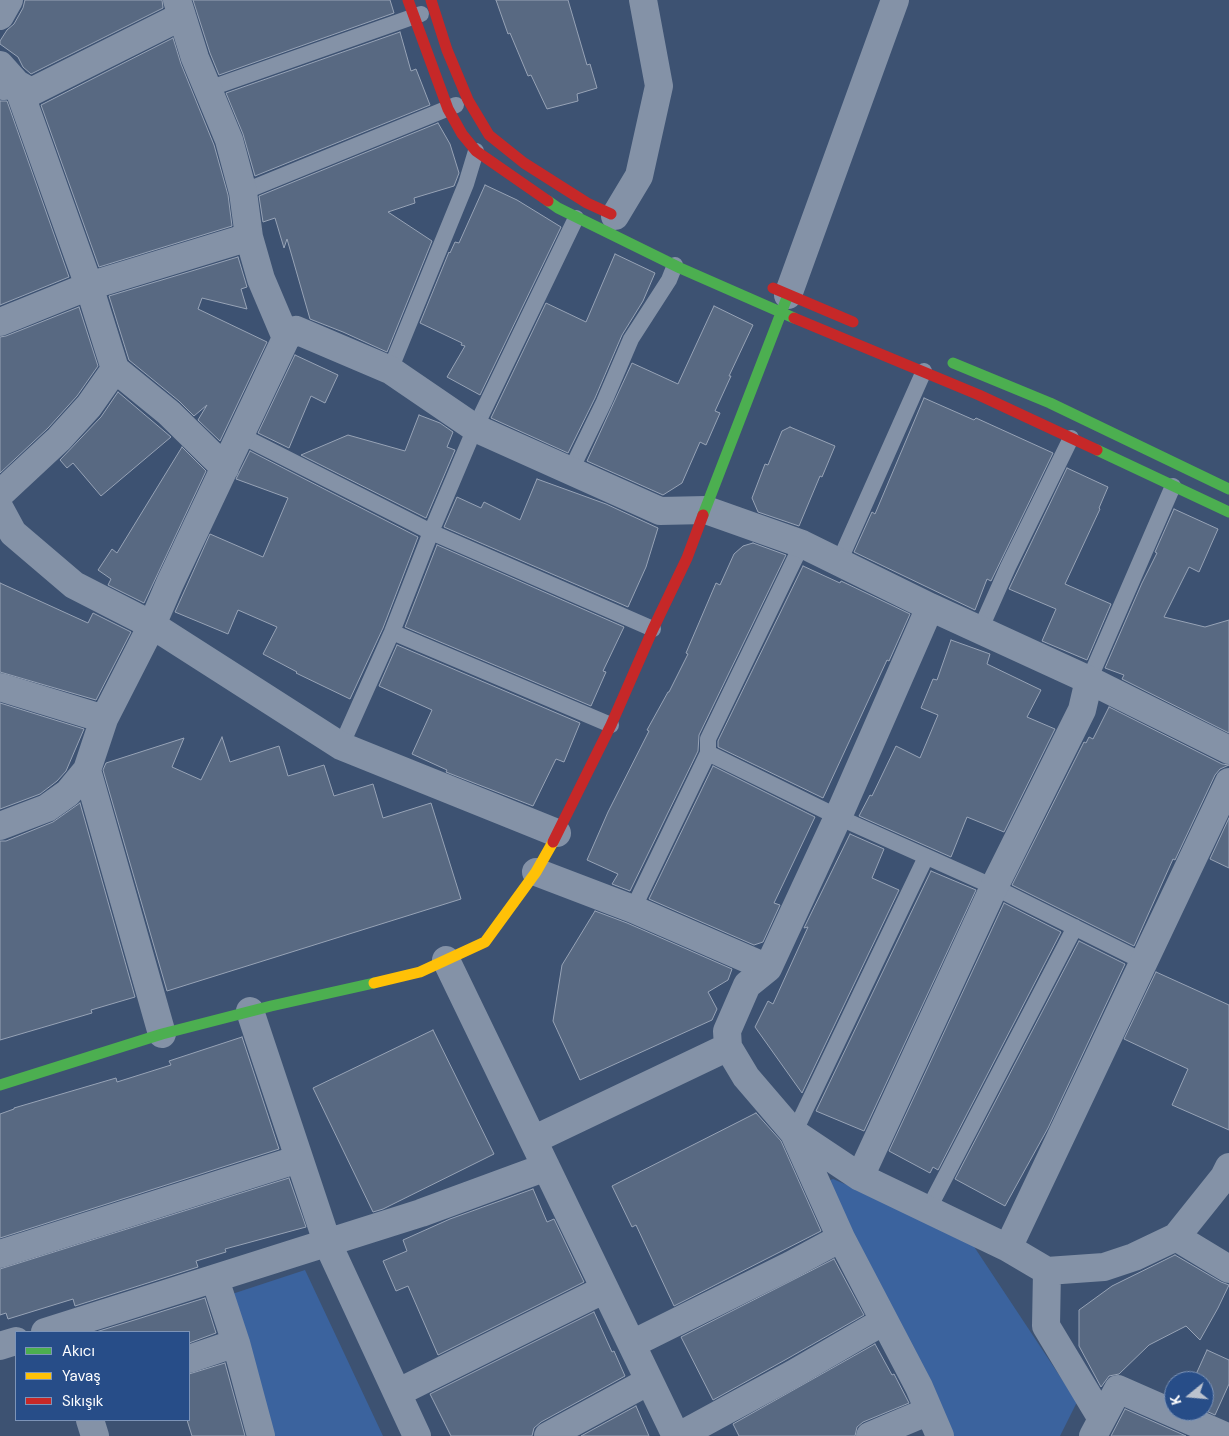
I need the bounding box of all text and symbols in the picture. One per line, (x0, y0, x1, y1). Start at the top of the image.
legend (15, 1331, 190, 1421)
text: Akıcı (62, 1341, 95, 1361)
text: Yavaş (62, 1366, 101, 1386)
north arrow (1164, 1371, 1214, 1421)
text: Sıkışık (62, 1391, 103, 1411)
text: K (1166, 1393, 1186, 1407)

